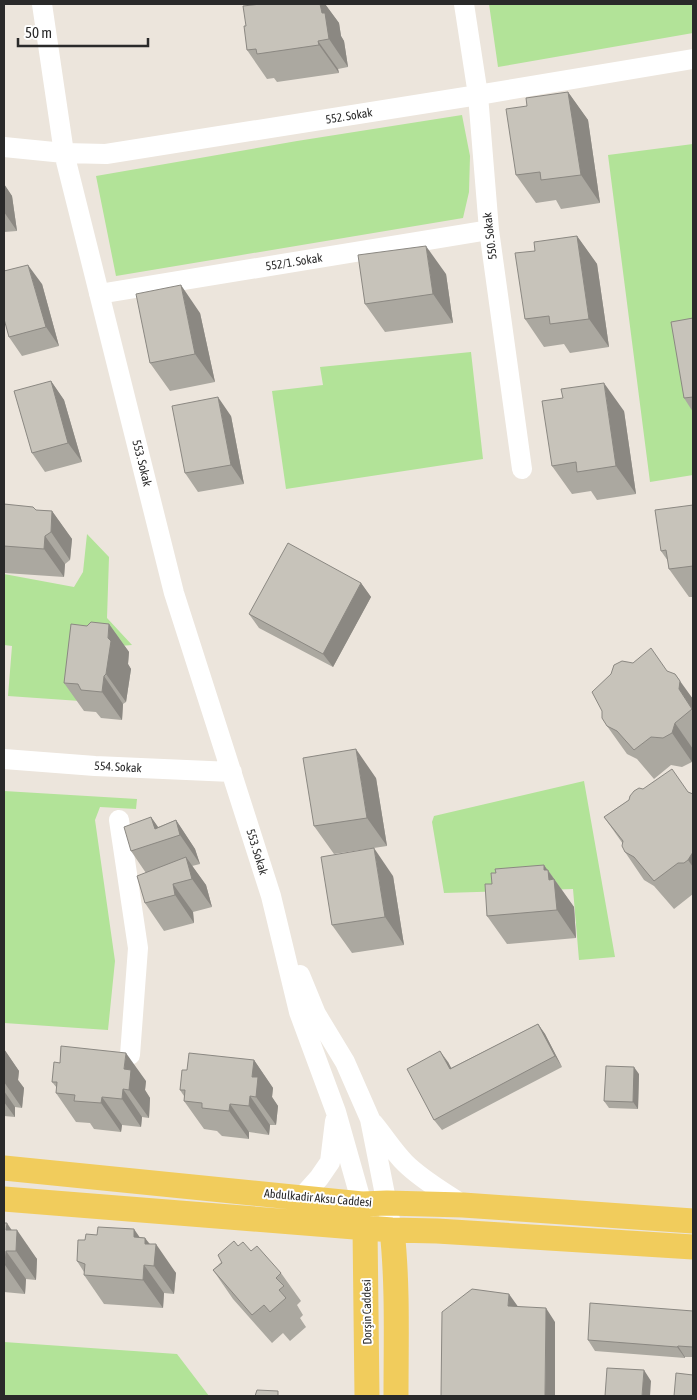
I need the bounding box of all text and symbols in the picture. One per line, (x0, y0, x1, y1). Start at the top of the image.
scale bar (18, 15, 148, 47)
text: 50 m (25, 24, 52, 41)
street label: 552. Sokak (324, 105, 374, 127)
street label: 550. Sokak (480, 211, 500, 260)
street label: 552/1. Sokak (265, 250, 324, 273)
street label: 553. Sokak (129, 438, 155, 488)
street label: 554. Sokak (94, 759, 143, 775)
street label: 553. Sokak (243, 827, 271, 877)
street label: Abdulkadir Aksu Caddesi (263, 1186, 373, 1210)
street label: Dorşin Caddesi (359, 1279, 375, 1345)

